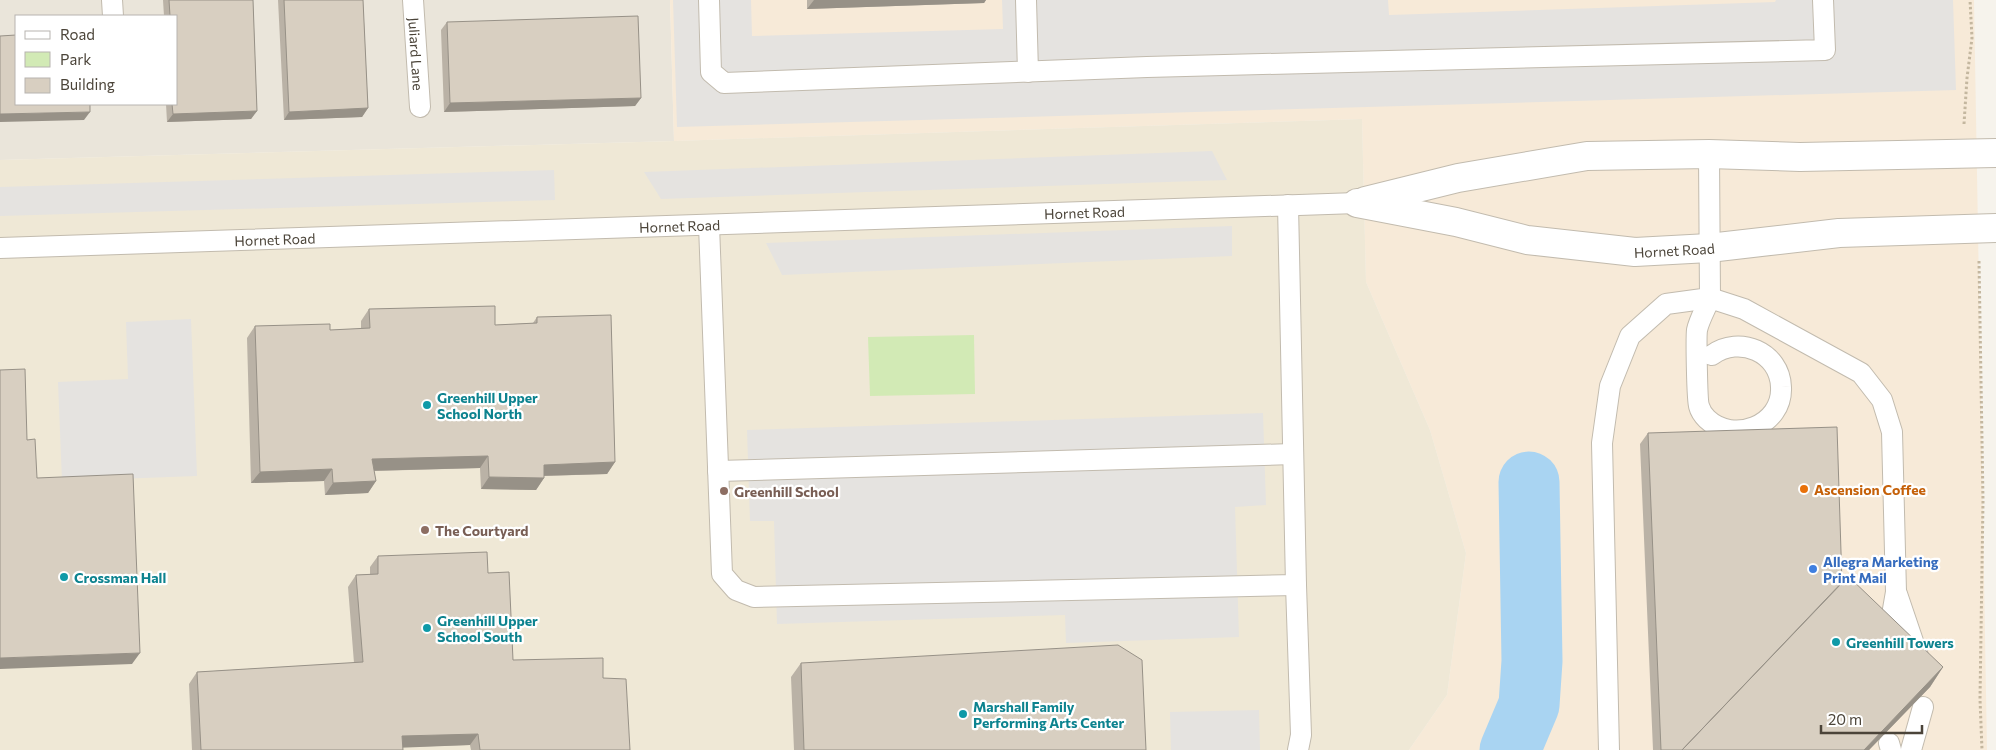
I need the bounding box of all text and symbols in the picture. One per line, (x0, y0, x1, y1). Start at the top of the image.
legend (15, 15, 178, 105)
street label: Juliard Lane (406, 17, 427, 91)
text: Road (60, 25, 95, 43)
text: Park (60, 50, 91, 68)
text: Building (60, 75, 115, 93)
street label: Hornet Road (1044, 202, 1125, 222)
street label: Hornet Road (639, 216, 720, 235)
street label: Hornet Road (234, 229, 316, 249)
street label: Hornet Road (1633, 239, 1716, 261)
place label: Greenhill Upper School North (437, 389, 538, 422)
marker: Greenhill Upper School North (421, 399, 433, 411)
place label: Ascension Coffee (1814, 481, 1926, 498)
place label: Greenhill School (734, 483, 839, 500)
marker: Ascension Coffee (1798, 483, 1810, 495)
marker: Greenhill School (718, 485, 730, 497)
place label: The Courtyard (435, 522, 529, 539)
marker: The Courtyard (419, 524, 431, 536)
place label: Allegra Marketing Print Mail (1823, 553, 1939, 586)
marker: Allegra Marketing Print Mail (1807, 563, 1819, 575)
place label: Crossman Hall (74, 569, 166, 586)
marker: Crossman Hall (58, 571, 70, 583)
place label: Greenhill Upper School South (437, 612, 538, 645)
marker: Greenhill Upper School South (421, 622, 433, 634)
place label: Greenhill Towers (1846, 634, 1954, 651)
marker: Greenhill Towers (1830, 636, 1842, 648)
place label: Marshall Family Performing Arts Center (973, 698, 1124, 731)
scale bar (1821, 702, 1922, 734)
marker: Marshall Family Performing Arts Center (957, 708, 969, 720)
text: 20 m (1828, 710, 1862, 728)

